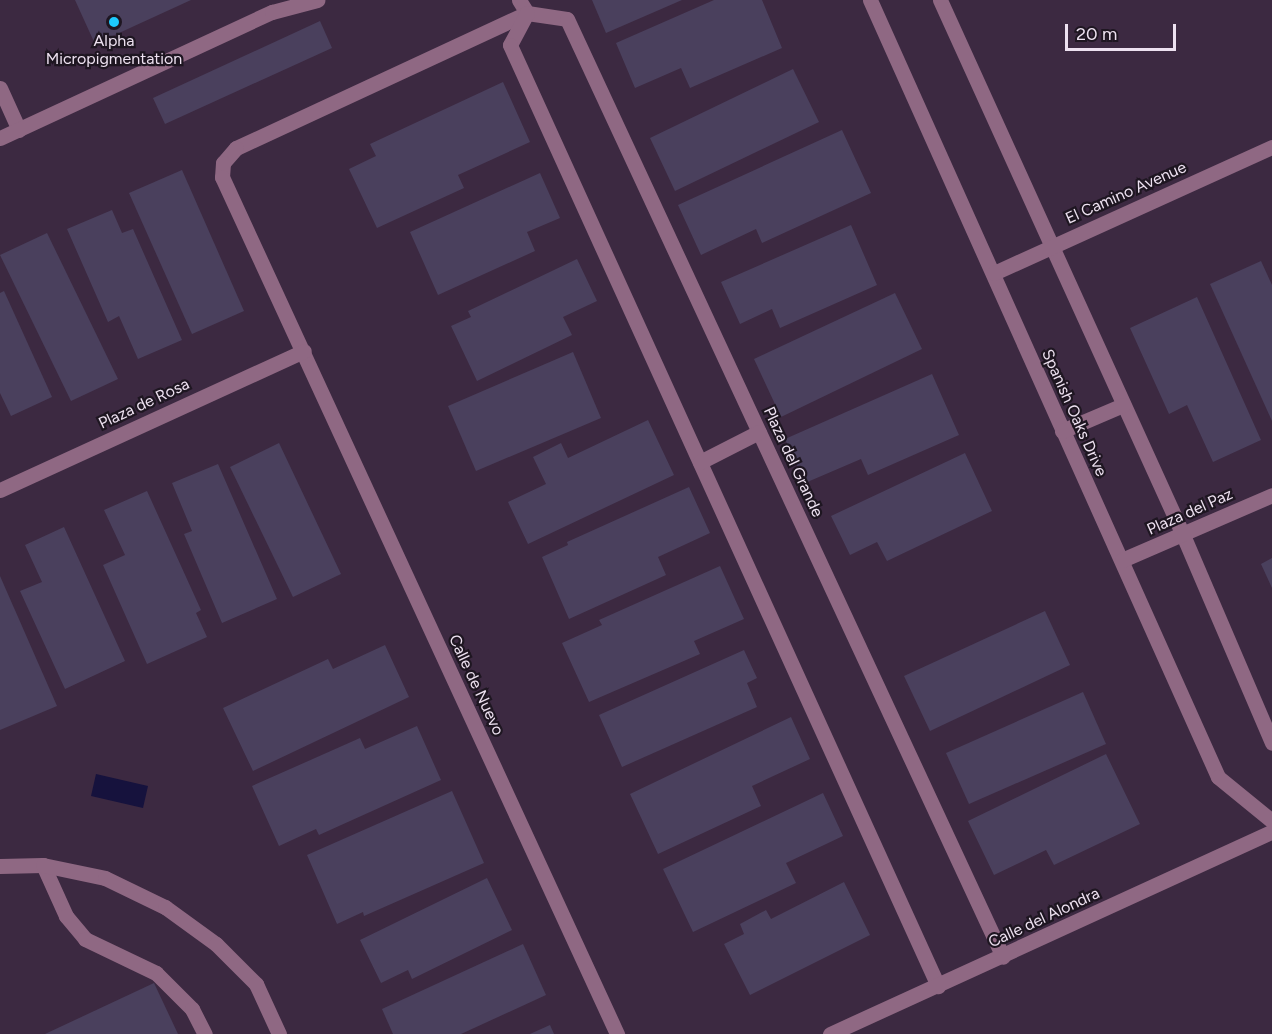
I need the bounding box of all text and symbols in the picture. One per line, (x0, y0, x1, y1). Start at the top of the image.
scale bar (1068, 12, 1179, 50)
marker: Alpha Micropigmentation (107, 15, 121, 29)
text: 20 m (1076, 23, 1117, 45)
place label: Alpha Micropigmentation (46, 31, 182, 69)
street label: El Camino Avenue (1063, 158, 1189, 228)
street label: Spanish Oaks Drive (1037, 346, 1111, 480)
street label: Plaza de Rosa (96, 375, 192, 433)
street label: Plaza del Grande (759, 404, 827, 520)
street label: Plaza del Paz (1144, 485, 1236, 539)
street label: Calle de Nuevo (444, 632, 508, 738)
street label: Calle del Alondra (985, 884, 1103, 952)

